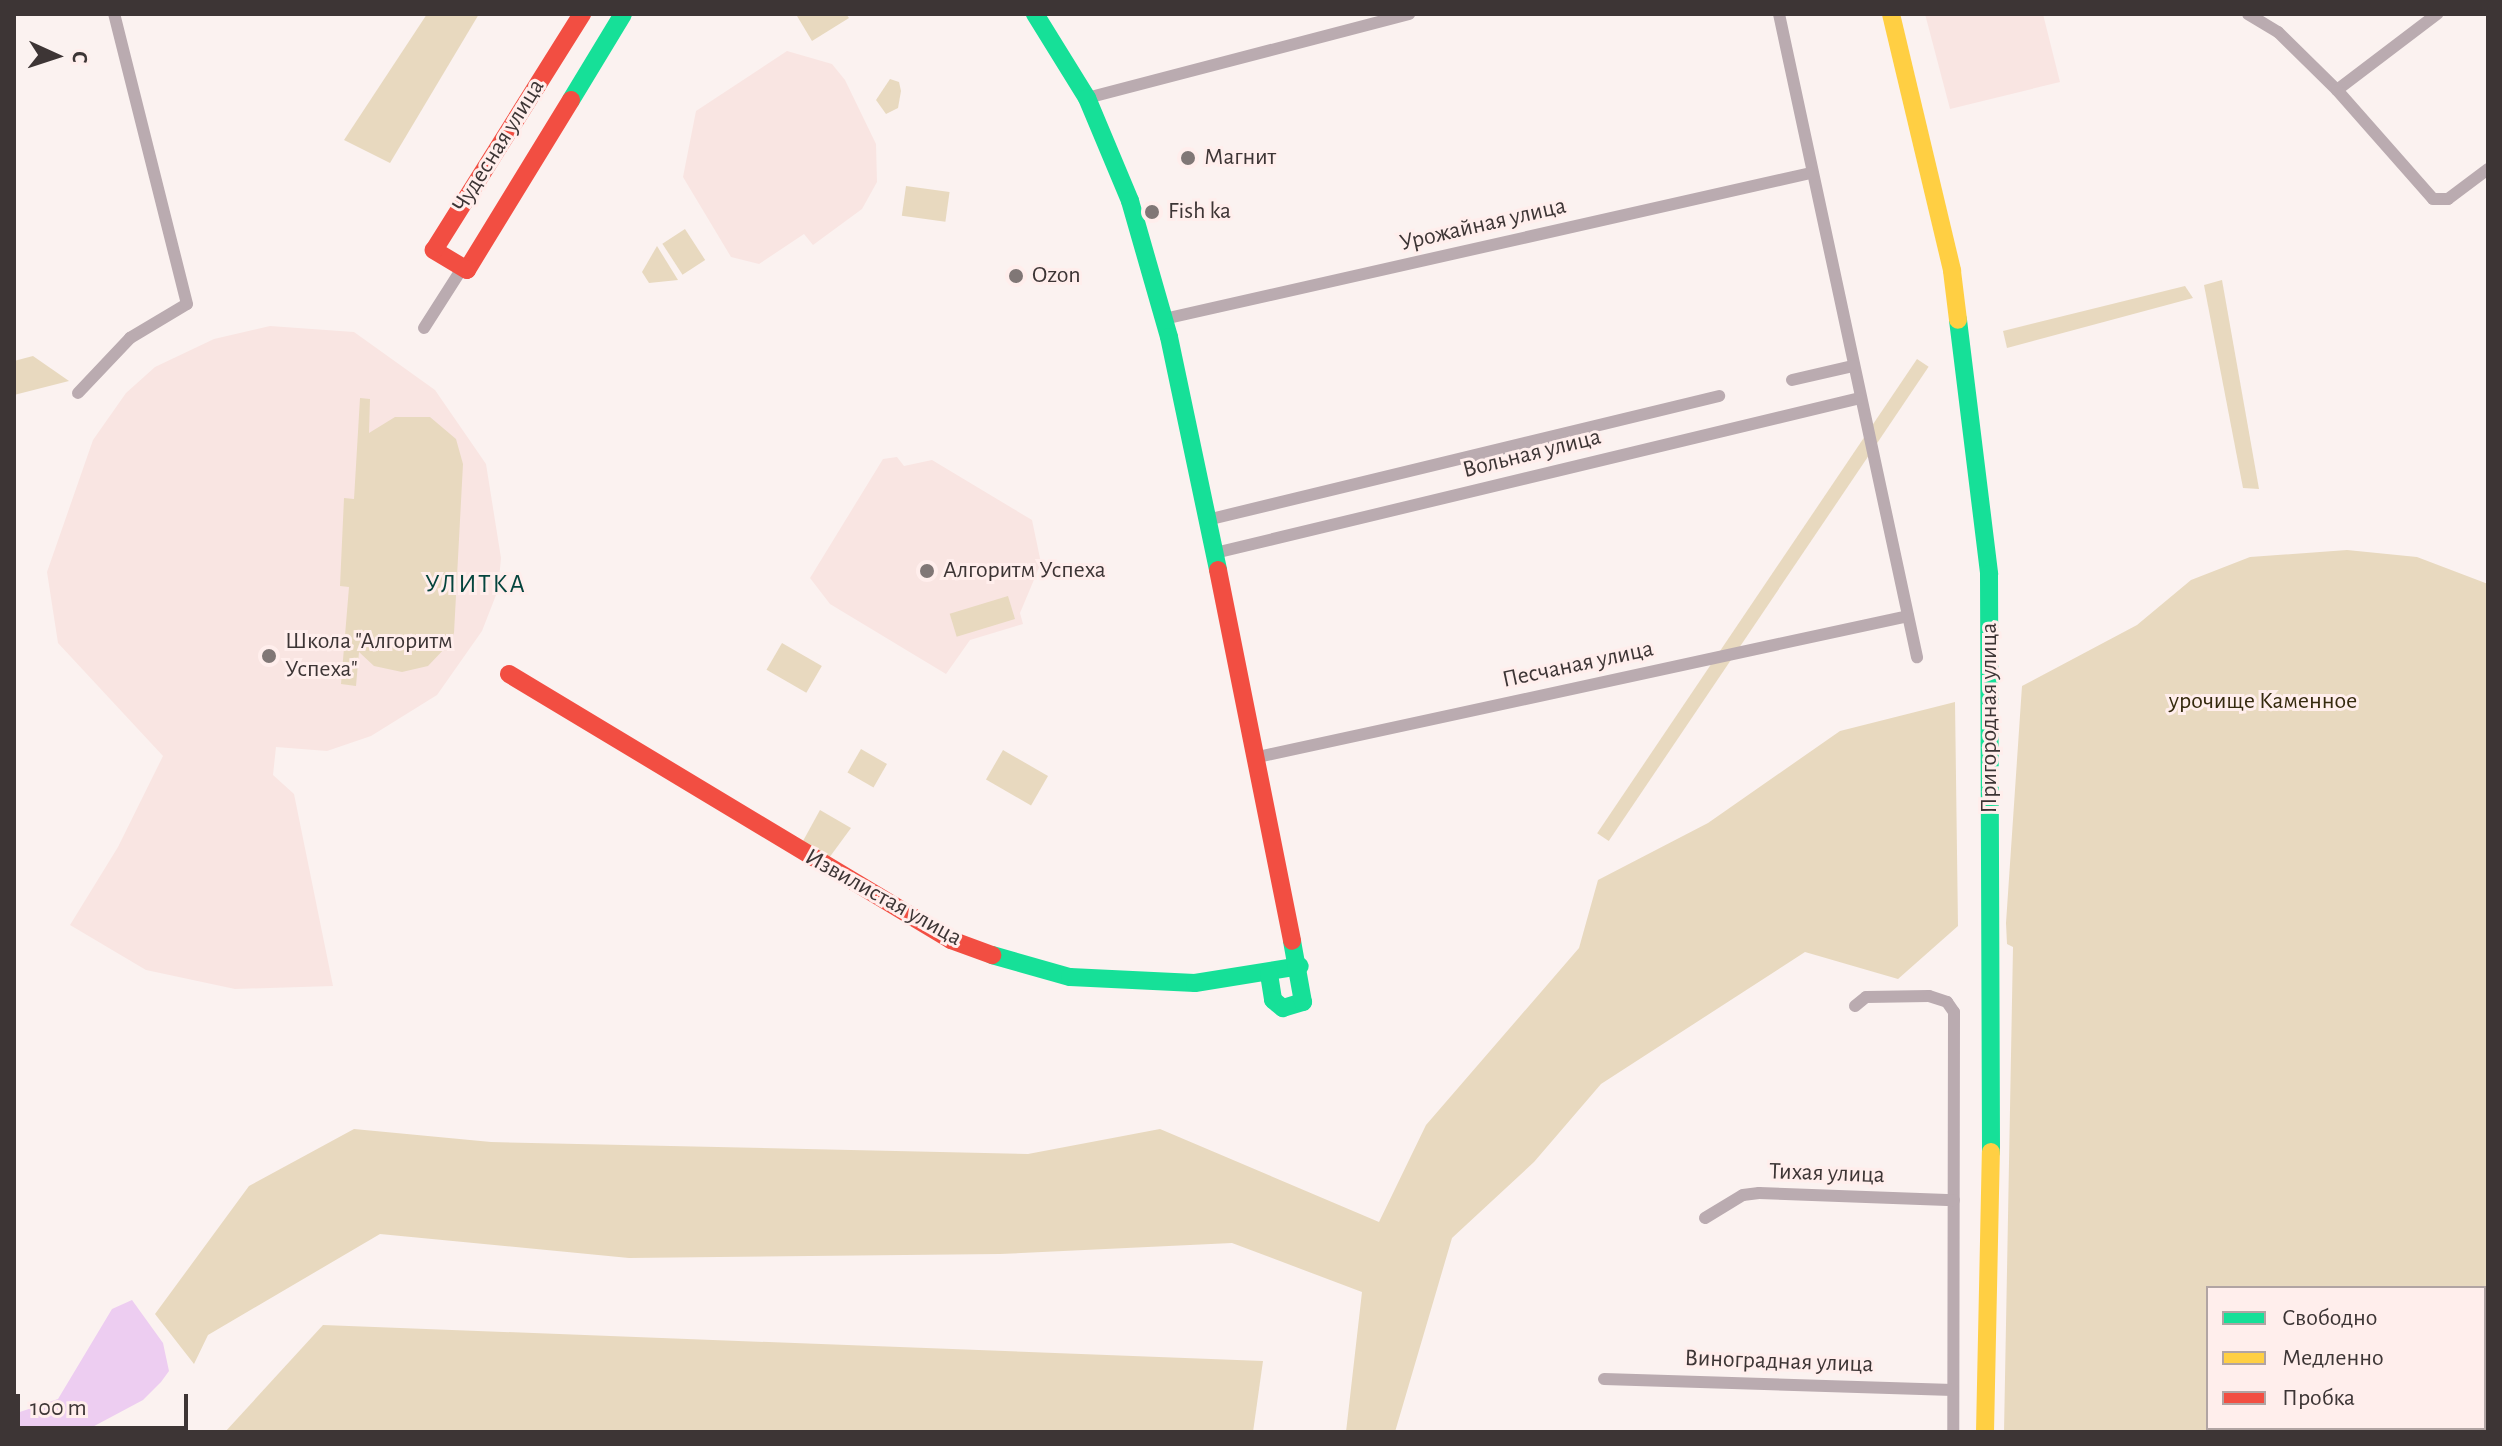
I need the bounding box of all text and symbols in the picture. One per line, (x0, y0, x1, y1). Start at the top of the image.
north arrow (16, 16, 96, 96)
text: С (69, 51, 91, 64)
street label: Чудесная улица (447, 74, 551, 218)
place label: Магнит (1204, 144, 1276, 172)
marker: Магнит (1179, 149, 1197, 167)
street label: Урожайная улица (1397, 192, 1569, 258)
place label: Fish ka (1168, 198, 1231, 226)
marker: Fish ka (1143, 203, 1161, 221)
place label: Ozon (1032, 262, 1081, 290)
marker: Ozon (1007, 267, 1025, 285)
street label: Вольная улица (1460, 423, 1604, 485)
place label: Алгоритм Успеха (943, 557, 1106, 585)
marker: Алгоритм Успеха (918, 562, 936, 580)
district label: УЛИТКА (425, 569, 527, 601)
street label: Пригородная улица (1976, 622, 2004, 814)
place label: Школа "Алгоритм Успеха" (285, 628, 453, 684)
street label: Песчаная улица (1500, 635, 1656, 695)
marker: Школа "Алгоритм Успеха" (260, 647, 278, 665)
park label: урочище Каменное (2169, 688, 2357, 716)
street label: Извилистая улица (800, 843, 966, 953)
street label: Тихая улица (1769, 1158, 1885, 1190)
legend (2206, 1286, 2486, 1430)
text: Свободно (2282, 1306, 2377, 1330)
street label: Виноградная улица (1684, 1344, 1874, 1380)
text: Медленно (2282, 1346, 2384, 1370)
scale bar (20, 1378, 192, 1428)
text: Пробка (2282, 1386, 2355, 1410)
text: 100 m (30, 1396, 87, 1420)

